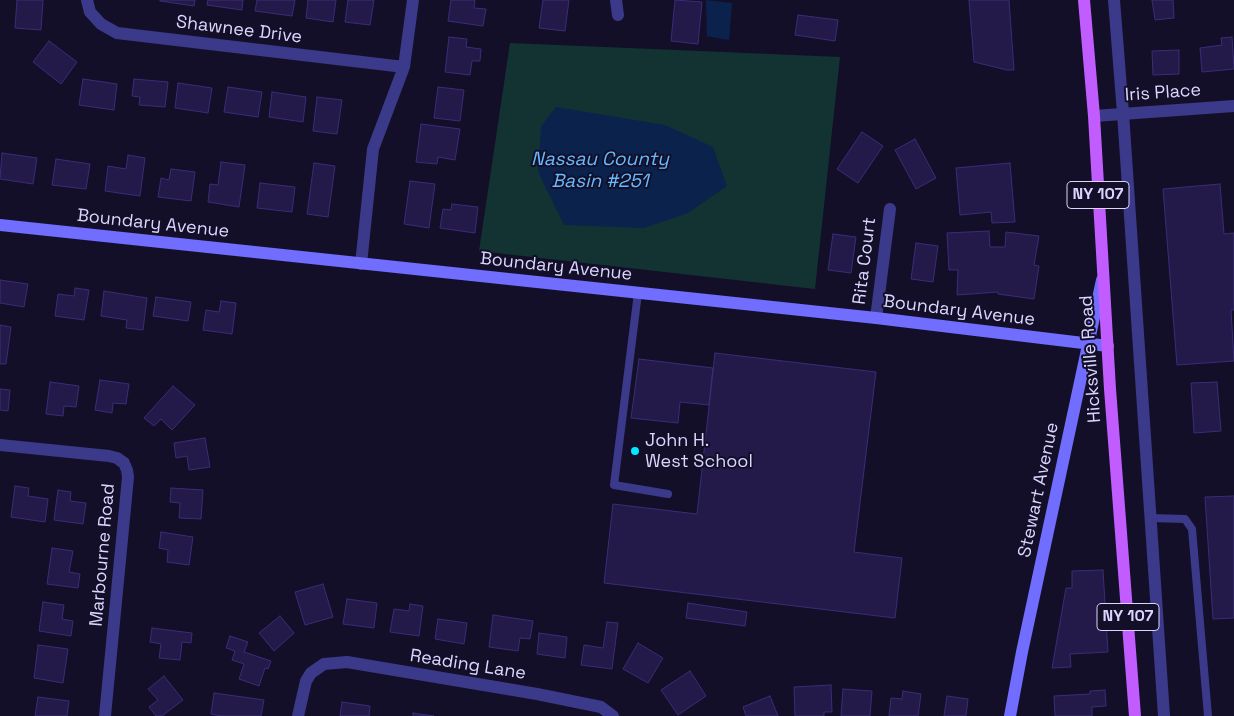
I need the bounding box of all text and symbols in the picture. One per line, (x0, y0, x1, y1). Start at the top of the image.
street label: Shawnee Drive (175, 12, 303, 48)
street label: Iris Place (1124, 80, 1202, 106)
water label: Nassau County Basin #251 (531, 149, 669, 193)
road number: NY 107 (1067, 182, 1129, 208)
street label: Boundary Avenue (76, 205, 230, 243)
street label: Rita Court (849, 216, 881, 306)
street label: Boundary Avenue (479, 248, 633, 286)
street label: Boundary Avenue (882, 291, 1036, 331)
street label: Hicksville Road (1076, 294, 1106, 424)
street label: Stewart Avenue (1014, 421, 1064, 559)
place label: John H. West School (645, 430, 753, 472)
marker: John H. West School (629, 445, 641, 457)
street label: Marbourne Road (86, 482, 120, 628)
road number: NY 107 (1097, 604, 1159, 630)
street label: Reading Lane (408, 645, 528, 685)

